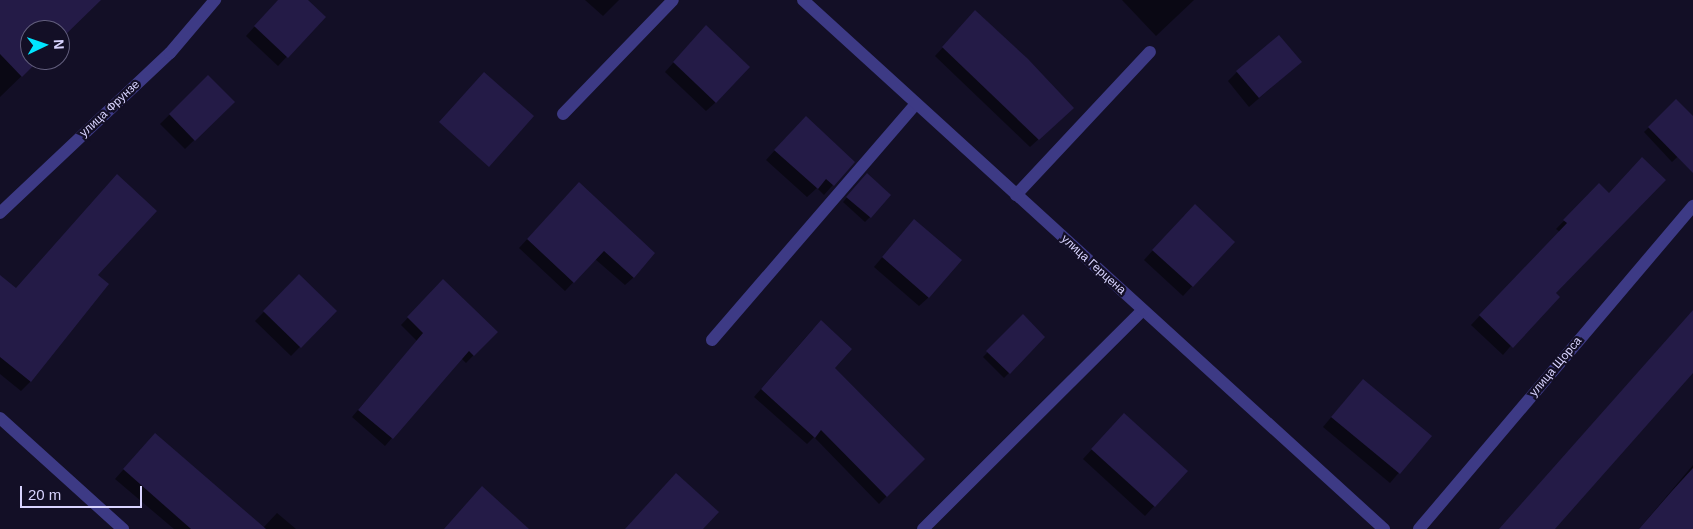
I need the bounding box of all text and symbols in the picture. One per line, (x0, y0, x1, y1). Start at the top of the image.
north arrow (20, 20, 70, 70)
text: N (51, 39, 67, 50)
street label: улица Фрунзе (77, 78, 143, 140)
street label: улица Герцена (1058, 232, 1128, 298)
street label: улица Щорса (1527, 334, 1585, 400)
scale bar (22, 476, 145, 508)
text: 20 m (28, 486, 61, 503)

